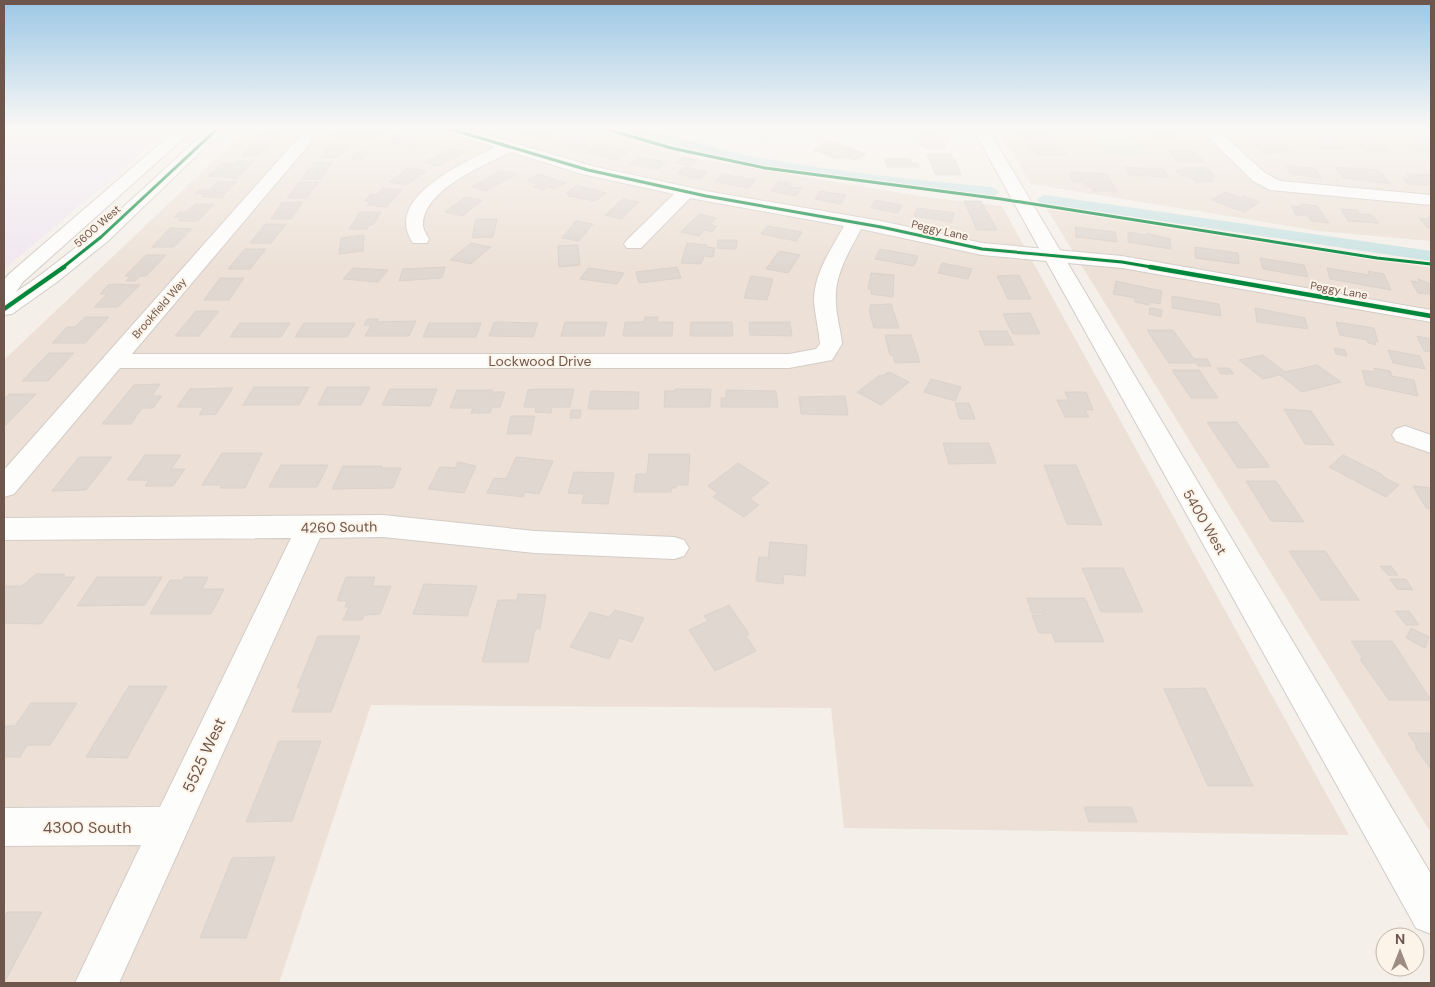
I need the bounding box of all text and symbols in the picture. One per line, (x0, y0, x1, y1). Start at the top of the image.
street label: 5600 West (71, 202, 123, 250)
street label: Peggy Lane (910, 217, 970, 243)
street label: Brookfield Way (129, 275, 189, 341)
street label: Peggy Lane (1309, 278, 1369, 302)
street label: Lockwood Drive (488, 352, 592, 370)
street label: 5400 West (1179, 486, 1231, 558)
street label: 4260 South (301, 517, 377, 537)
street label: 5525 West (178, 714, 230, 796)
street label: 4300 South (43, 817, 131, 838)
north arrow (1375, 927, 1425, 977)
text: N (1395, 930, 1405, 948)

